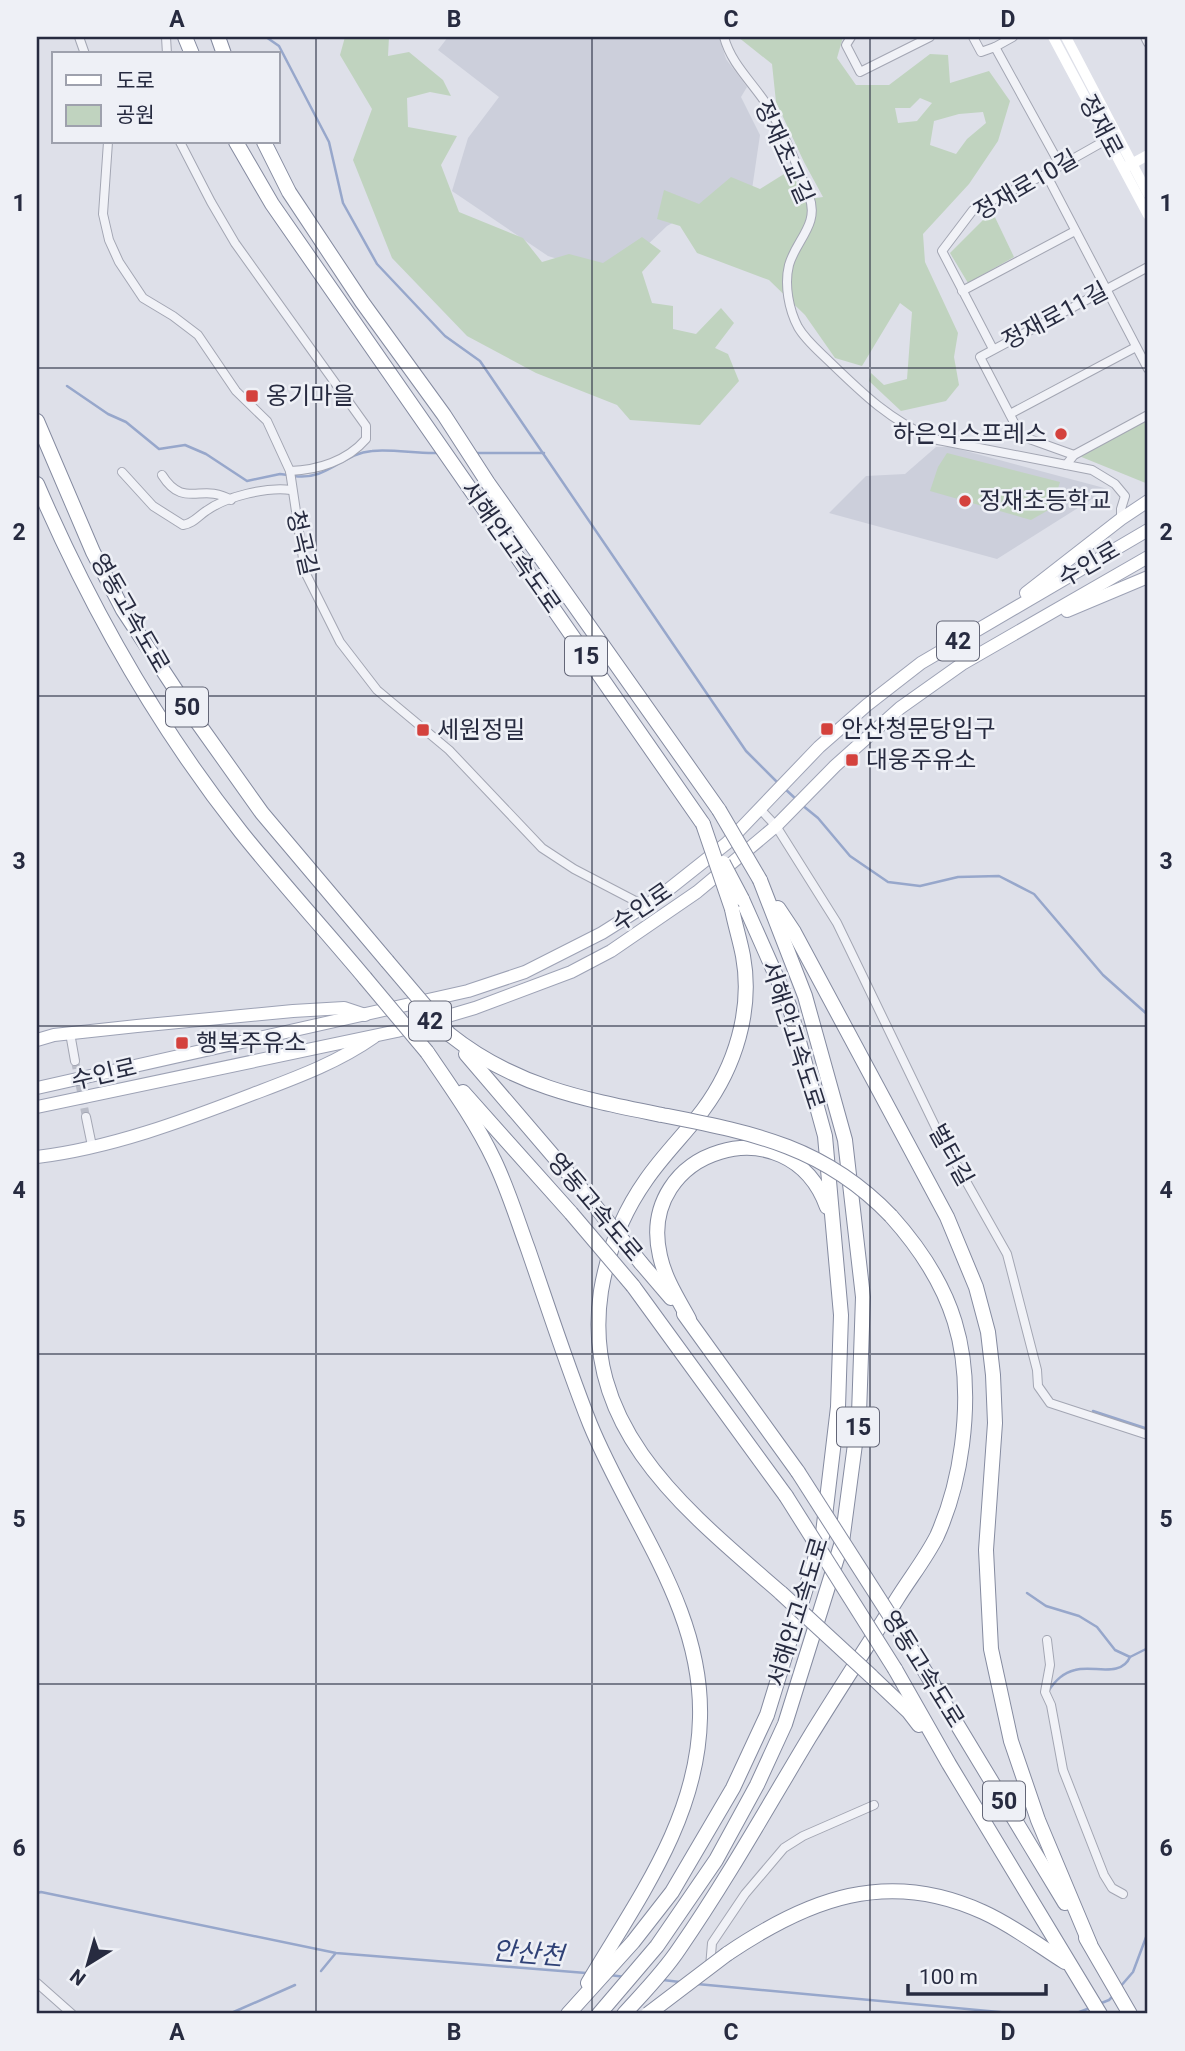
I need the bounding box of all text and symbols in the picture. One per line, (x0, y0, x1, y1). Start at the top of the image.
text: A (169, 6, 185, 33)
text: B (447, 6, 461, 33)
text: C (723, 6, 739, 33)
text: D (1001, 6, 1015, 33)
legend (52, 52, 280, 144)
text: 도로 (116, 69, 155, 93)
street label: 정재로 (1073, 90, 1129, 162)
street label: 정재초교길 (749, 96, 819, 208)
text: 공원 (116, 103, 155, 127)
street label: 정재로10길 (969, 144, 1083, 226)
text: 1 (12, 190, 26, 217)
text: 1 (1159, 190, 1173, 217)
street label: 정재로11길 (998, 277, 1112, 355)
place label: 옹기마을 (266, 382, 354, 410)
marker: 옹기마을 (244, 388, 260, 404)
place label: 하은익스프레스 (892, 420, 1047, 448)
marker: 하은익스프레스 (1053, 426, 1069, 442)
street label: 서해안고속도로 (455, 476, 567, 618)
place label: 정재초등학교 (979, 487, 1111, 515)
marker: 정재초등학교 (957, 493, 973, 509)
street label: 청곡길 (281, 508, 323, 578)
text: 2 (12, 519, 26, 546)
text: 2 (1159, 519, 1173, 546)
street label: 수인로 (1053, 535, 1125, 593)
street label: 영동고속도로 (85, 549, 175, 677)
road number: 42 (937, 622, 979, 660)
road number: 15 (565, 636, 607, 676)
road number: 50 (166, 688, 208, 726)
place label: 안산청문당입구 (841, 715, 996, 743)
place label: 세원정밀 (437, 716, 525, 744)
marker: 안산청문당입구 (819, 721, 835, 737)
marker: 세원정밀 (415, 722, 431, 738)
place label: 대웅주유소 (866, 746, 976, 774)
marker: 대웅주유소 (844, 752, 860, 768)
text: 3 (12, 848, 26, 875)
text: 3 (1159, 848, 1173, 875)
street label: 수인로 (607, 877, 677, 937)
street label: 서해안고속도로 (756, 957, 830, 1113)
road number: 42 (409, 1002, 451, 1040)
place label: 행복주유소 (196, 1029, 306, 1057)
marker: 행복주유소 (174, 1035, 190, 1051)
street label: 수인로 (69, 1053, 139, 1095)
street label: 벌터길 (923, 1119, 979, 1191)
street label: 영동고속도로 (542, 1147, 648, 1267)
text: 4 (12, 1177, 26, 1204)
text: 4 (1159, 1177, 1173, 1204)
road number: 15 (837, 1408, 879, 1446)
text: 5 (12, 1506, 26, 1533)
text: 5 (1159, 1506, 1173, 1533)
street label: 서해안고속도로 (762, 1534, 834, 1690)
street label: 영동고속도로 (876, 1605, 970, 1733)
road number: 50 (983, 1782, 1025, 1820)
text: 6 (12, 1835, 26, 1862)
text: 6 (1159, 1835, 1173, 1862)
north arrow (52, 1928, 122, 1998)
water label: 안산천 (491, 1935, 568, 1971)
scale bar (908, 1953, 1047, 1997)
text: N (66, 1964, 90, 1990)
text: 100 m (919, 1965, 978, 1989)
text: A (169, 2019, 185, 2046)
text: B (447, 2019, 461, 2046)
text: C (723, 2019, 739, 2046)
text: D (1001, 2019, 1015, 2046)

